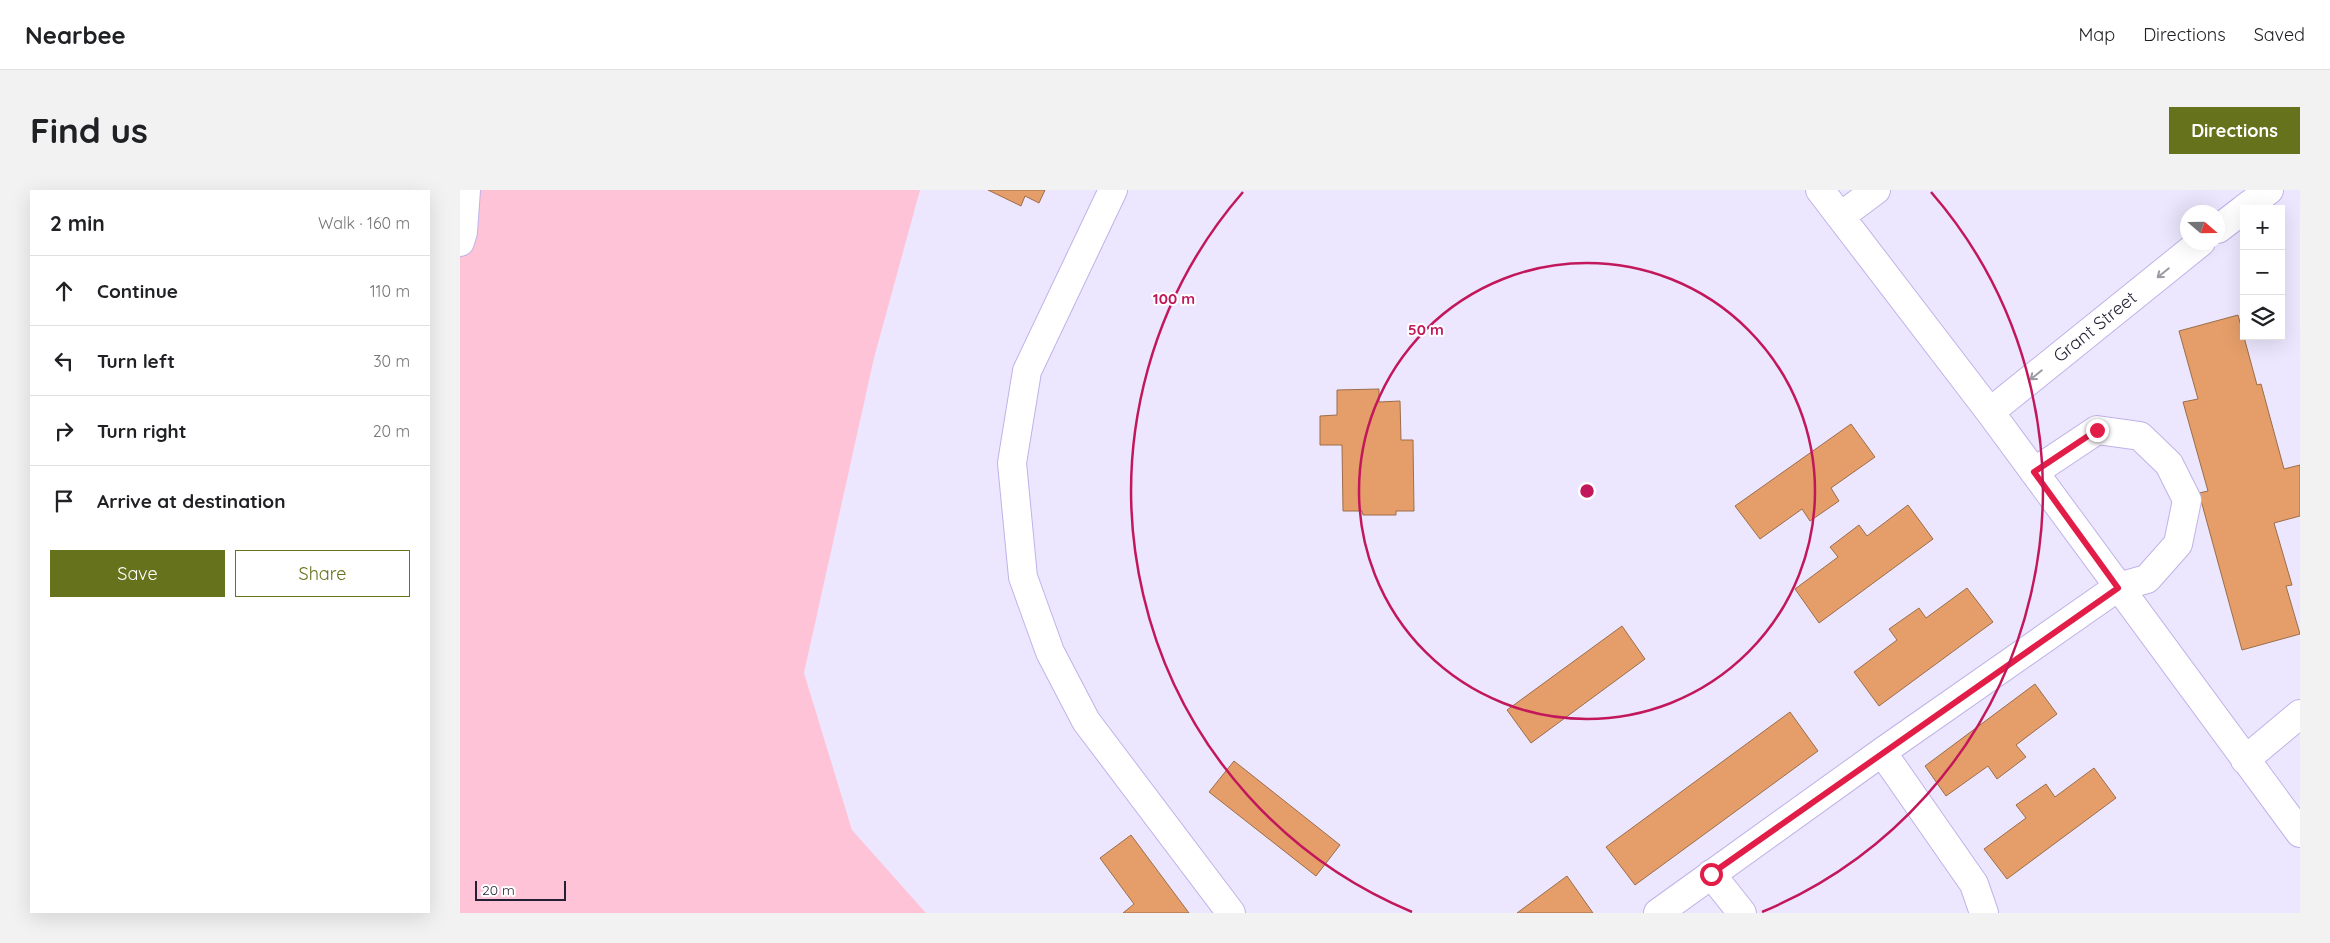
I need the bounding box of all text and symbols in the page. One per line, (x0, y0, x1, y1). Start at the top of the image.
text: Nearbee (25, 20, 126, 50)
text: Map (2078, 23, 2115, 46)
text: Directions (2143, 23, 2226, 46)
text: Saved (2254, 23, 2305, 46)
button: Directions (2169, 107, 2300, 154)
text: Find us (30, 108, 148, 152)
north arrow (2180, 205, 2225, 250)
map controls (2240, 205, 2285, 340)
button: + (2240, 205, 2285, 250)
text: 2 min (50, 210, 105, 236)
text: Walk · 160 m (318, 213, 410, 233)
button: − (2240, 250, 2285, 295)
one-way arrow (2156, 268, 2170, 278)
icon: ahead (50, 277, 78, 305)
text: Continue (97, 279, 178, 303)
text: 110 m (370, 281, 410, 301)
street label: Grant Street (2048, 286, 2141, 367)
text: 100 m (1153, 289, 1195, 308)
button: layers (2240, 295, 2285, 340)
text: 50 m (1408, 320, 1444, 339)
icon: left (50, 347, 78, 375)
text: Turn left (97, 349, 175, 373)
text: 30 m (373, 351, 410, 371)
one-way arrow (2030, 369, 2043, 380)
icon: right (50, 417, 78, 445)
text: Turn right (97, 419, 186, 443)
route end (2086, 419, 2109, 442)
text: 20 m (373, 421, 410, 441)
centre of rings (1578, 482, 1596, 500)
icon: arrive (50, 487, 78, 515)
text: Arrive at destination (97, 489, 286, 513)
button: Save (50, 550, 225, 597)
button: Share (235, 550, 410, 597)
route start (1700, 863, 1723, 886)
scale bar (475, 878, 566, 901)
text: 20 m (482, 881, 515, 899)

